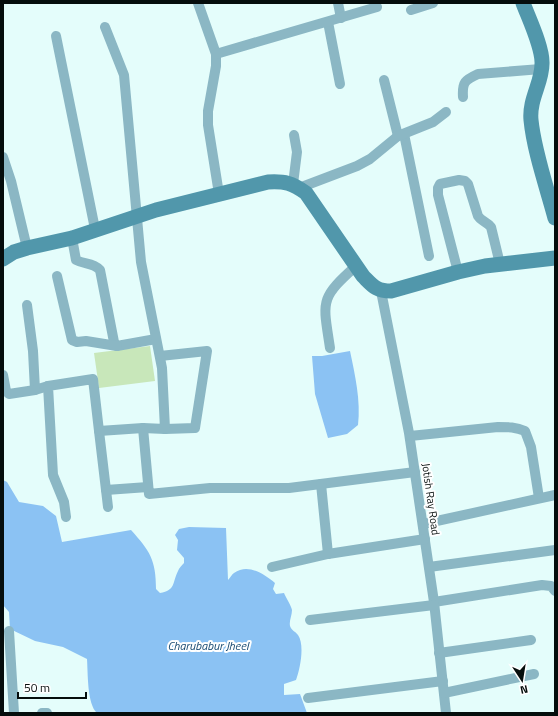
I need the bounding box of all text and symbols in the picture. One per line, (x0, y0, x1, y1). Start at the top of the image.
street label: Jotish Ray Road (418, 462, 444, 536)
water label: Charubabur Jheel (167, 636, 250, 655)
north arrow (502, 660, 542, 700)
scale bar (18, 674, 86, 700)
text: 50 m (24, 678, 50, 697)
text: N (519, 681, 529, 698)

